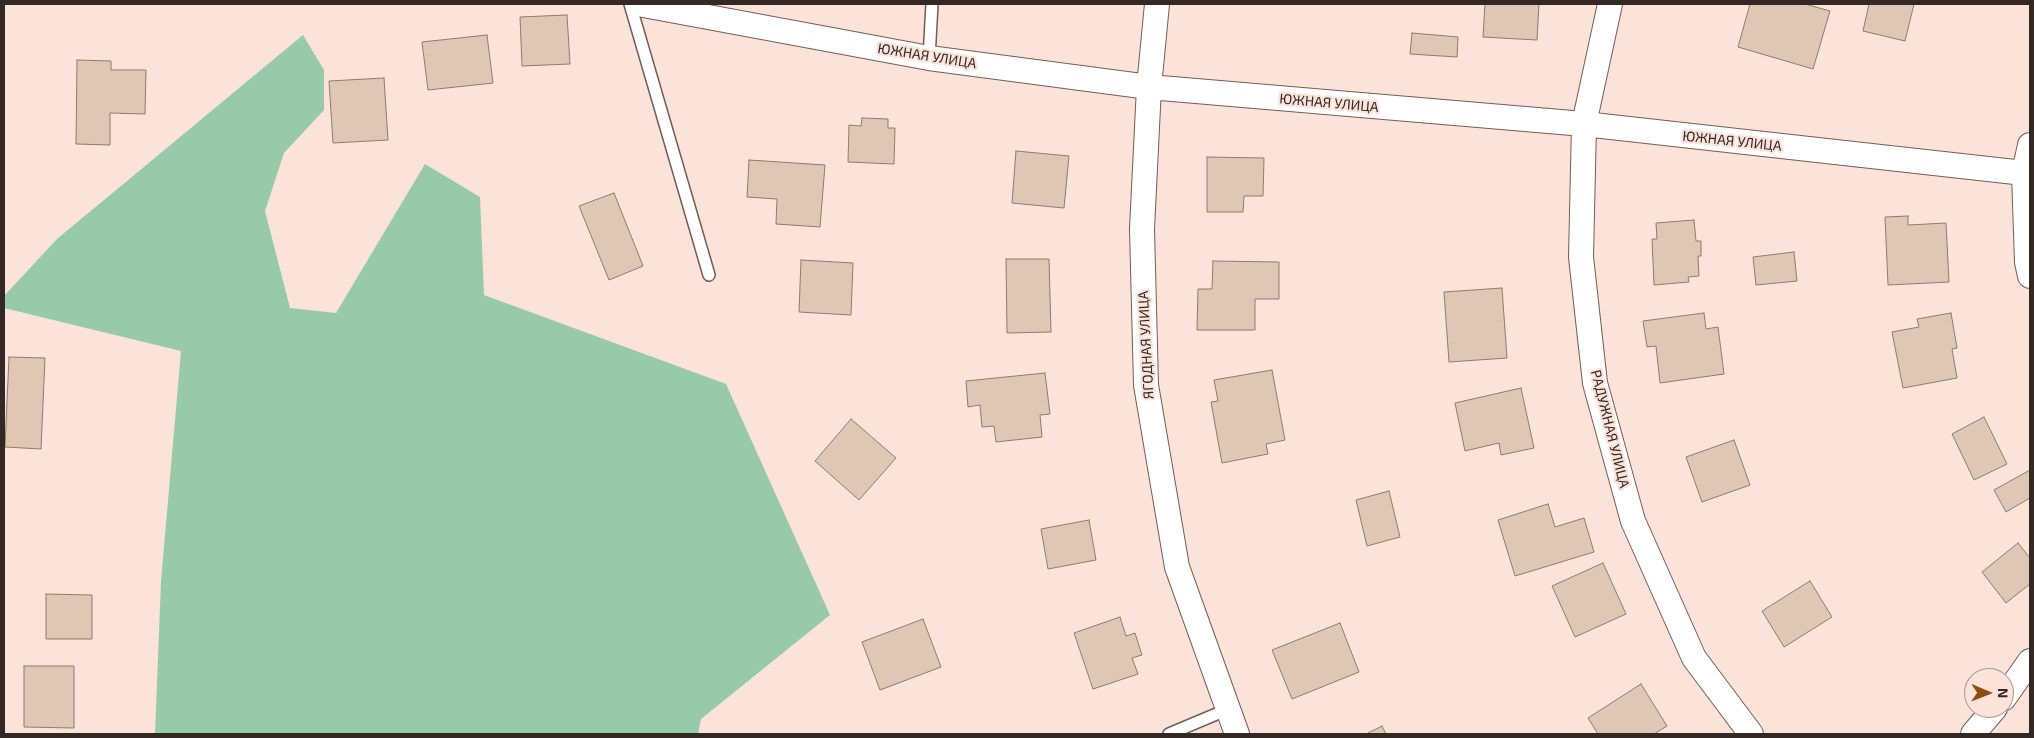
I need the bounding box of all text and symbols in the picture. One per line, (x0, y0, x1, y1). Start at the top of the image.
street label: ЮЖНАЯ УЛИЦА (876, 40, 978, 72)
street label: ЮЖНАЯ УЛИЦА (1279, 90, 1379, 116)
street label: ЮЖНАЯ УЛИЦА (1682, 127, 1782, 155)
street label: ЯГОДНАЯ УЛИЦА (1135, 290, 1157, 400)
street label: РАДУЖНАЯ УЛИЦА (1587, 368, 1633, 490)
north arrow (1964, 668, 2014, 718)
text: N (1995, 688, 2012, 698)

